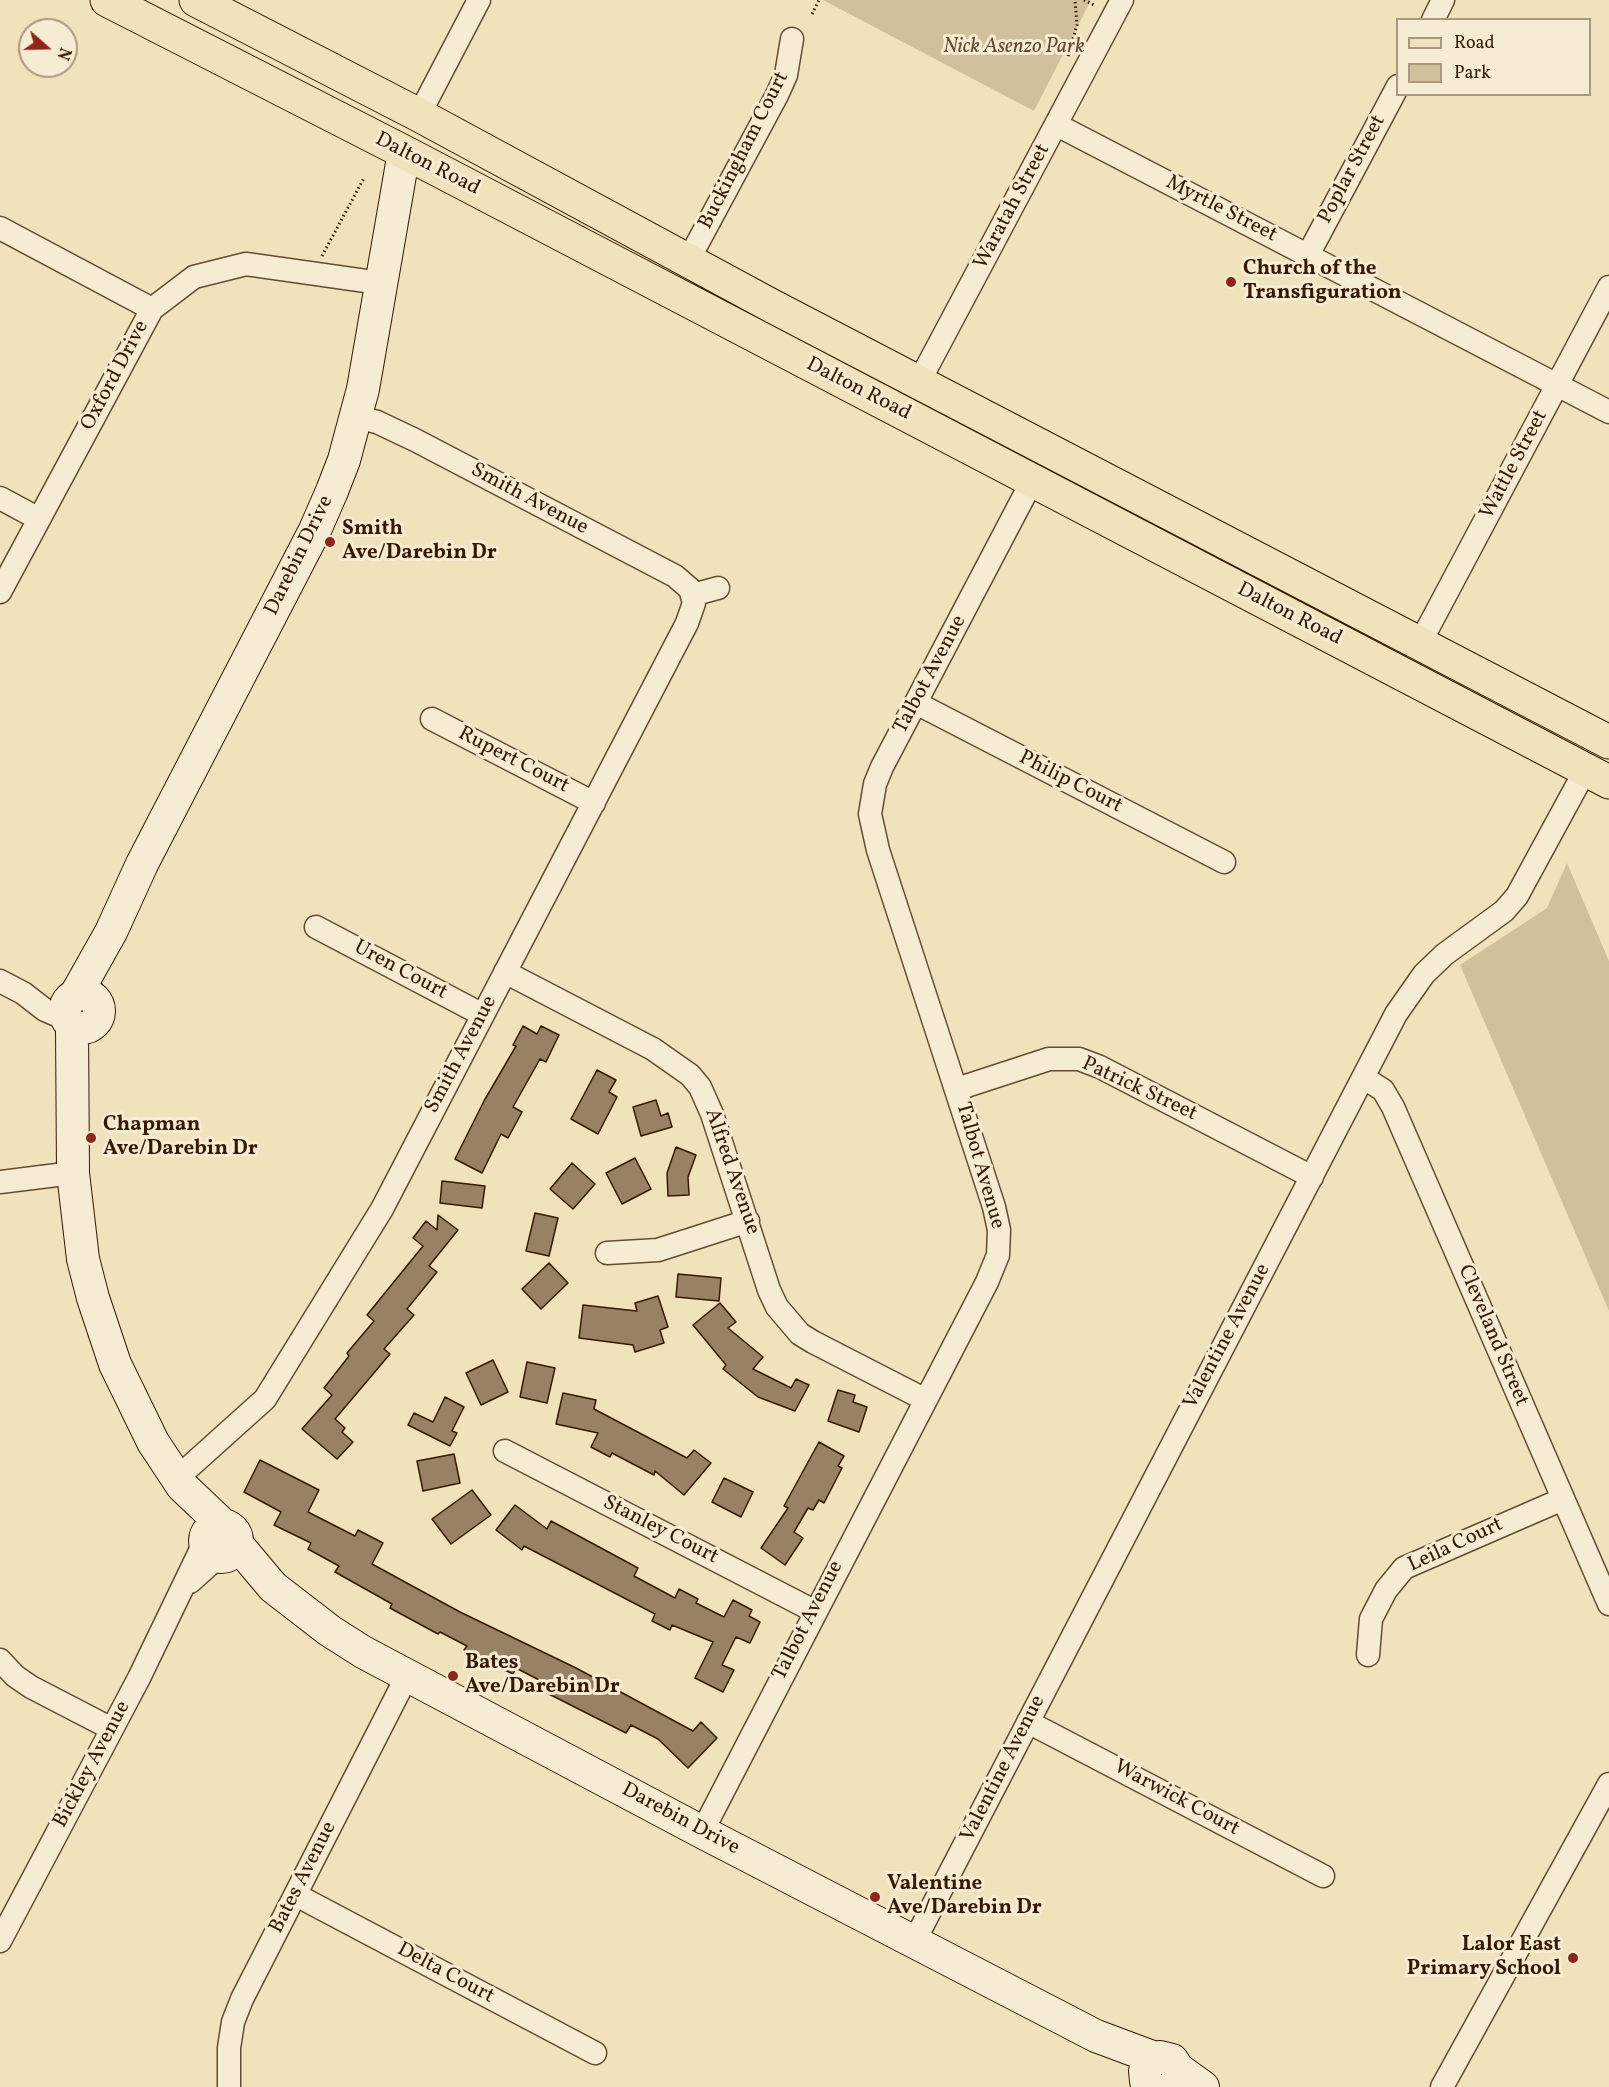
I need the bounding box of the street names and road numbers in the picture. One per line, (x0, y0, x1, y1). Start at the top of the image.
street label: Buckingham Court (694, 68, 796, 234)
street label: Poplar Street (1314, 111, 1392, 229)
street label: Dalton Road (370, 128, 484, 202)
street label: Waratah Street (969, 140, 1057, 274)
street label: Myrtle Street (1161, 171, 1281, 249)
street label: Oxford Drive (77, 317, 155, 435)
street label: Dalton Road (801, 353, 915, 427)
street label: Wattle Street (1476, 406, 1554, 524)
street label: Smith Avenue (466, 459, 592, 541)
street label: Darebin Drive (260, 492, 340, 620)
street label: Dalton Road (1232, 578, 1346, 652)
street label: Talbot Avenue (889, 611, 973, 739)
street label: Rupert Court (453, 722, 573, 800)
street label: Philip Court (1014, 746, 1126, 820)
street label: Uren Court (349, 936, 451, 1006)
street label: Smith Avenue (421, 992, 503, 1118)
street label: Patrick Street (1077, 1052, 1201, 1128)
street label: Talbot Avenue (949, 1100, 1009, 1232)
street label: Alfred Avenue (698, 1106, 764, 1238)
street label: Valentine Avenue (1179, 1260, 1277, 1414)
street label: Cleveland Street (1451, 1262, 1533, 1410)
street label: Stanley Court (598, 1491, 722, 1571)
street label: Leila Court (1405, 1513, 1507, 1579)
street label: Talbot Avenue (768, 1557, 850, 1685)
street label: Valentine Avenue (956, 1692, 1052, 1846)
street label: Bickley Avenue (49, 1697, 137, 1833)
street label: Warwick Court (1109, 1755, 1243, 1843)
street label: Darebin Drive (617, 1778, 743, 1862)
street label: Bates Avenue (265, 1818, 343, 1938)
street label: Delta Court (392, 1938, 498, 2010)

